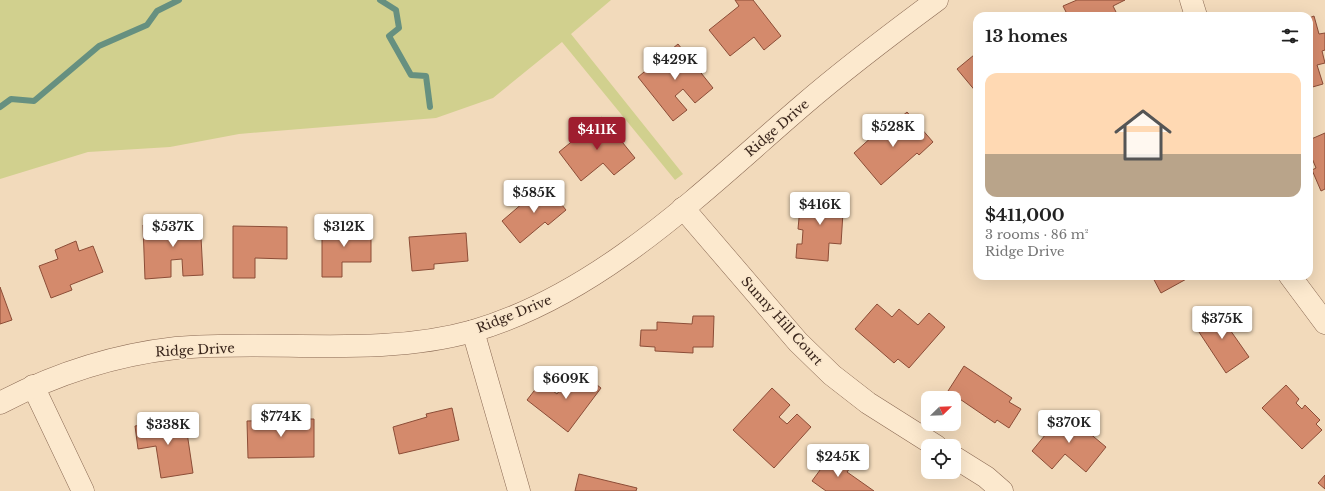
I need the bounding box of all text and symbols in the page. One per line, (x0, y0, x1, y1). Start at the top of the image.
icon: filters (1279, 25, 1301, 47)
text: 13 homes (985, 26, 1068, 47)
pin: $429K (647, 47, 703, 81)
text: $429K (653, 51, 697, 68)
street label: Ridge Drive (741, 96, 813, 160)
icon: home (1107, 99, 1179, 171)
pin: $528K (865, 114, 921, 148)
pin: $411K (569, 117, 625, 151)
text: $528K (871, 118, 915, 135)
text: $411K (577, 121, 617, 138)
pin: $585K (506, 180, 562, 214)
text: $585K (513, 184, 555, 201)
pin: $416K (792, 192, 848, 226)
text: $416K (799, 196, 841, 213)
text: $411,000 (985, 205, 1065, 226)
pin: $537K (145, 214, 201, 248)
pin: $312K (316, 214, 372, 248)
text: $537K (152, 218, 194, 235)
text: $312K (323, 218, 365, 235)
text: 3 rooms · 86 m² (985, 226, 1088, 243)
text: Ridge Drive (985, 243, 1065, 260)
street label: Sunny Hill Court (738, 273, 826, 369)
street label: Ridge Drive (474, 291, 554, 337)
pin: $375K (1194, 306, 1250, 340)
text: $375K (1201, 310, 1243, 327)
street label: Ridge Drive (155, 339, 235, 361)
pin: $609K (538, 366, 594, 400)
text: $609K (543, 370, 589, 387)
north arrow (921, 391, 961, 431)
map controls (921, 391, 961, 479)
pin: $774K (253, 404, 309, 438)
text: $774K (261, 408, 301, 425)
pin: $370K (1041, 410, 1097, 444)
pin: $338K (140, 412, 196, 446)
text: $370K (1047, 414, 1091, 431)
text: $338K (146, 416, 190, 433)
button: locate (921, 439, 961, 479)
pin: $245K (810, 444, 866, 478)
text: $245K (816, 448, 860, 465)

